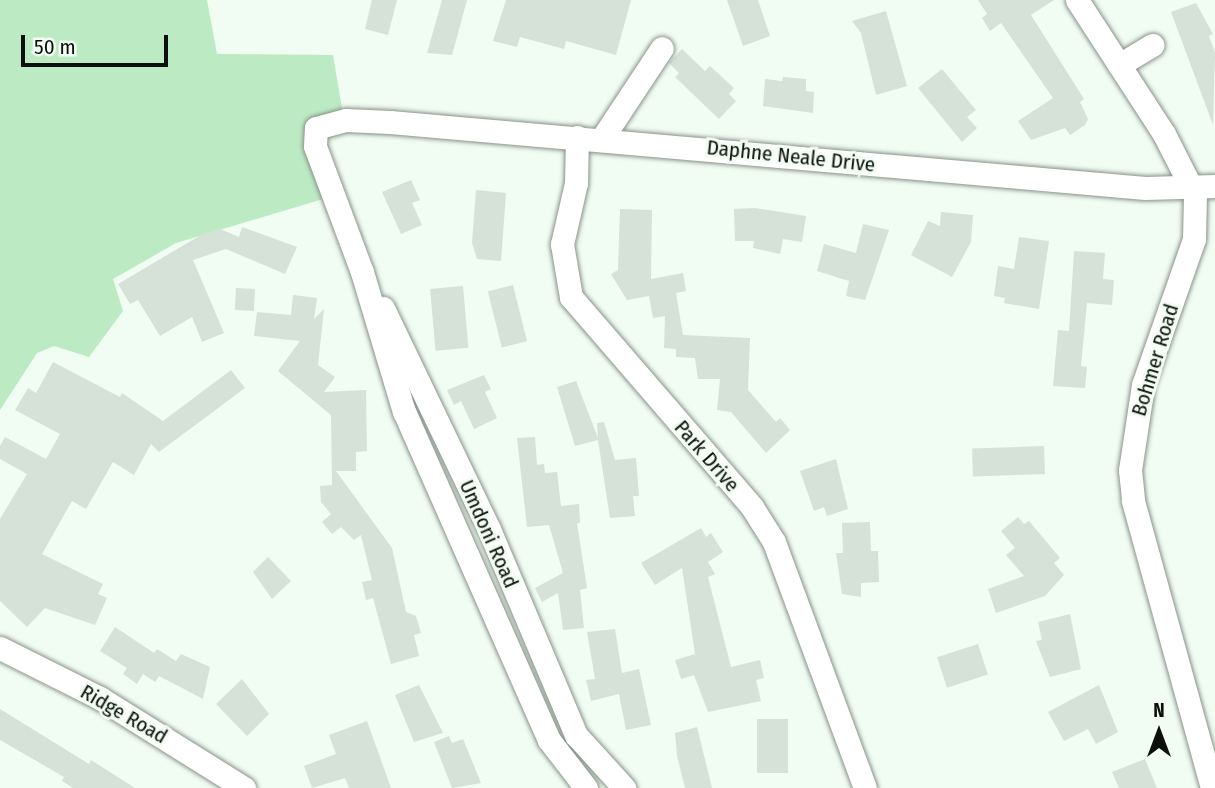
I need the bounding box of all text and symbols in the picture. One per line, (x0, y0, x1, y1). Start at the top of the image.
scale bar (24, 21, 172, 65)
text: 50 m (34, 34, 76, 60)
street label: Daphne Neale Drive (706, 135, 876, 177)
street label: Bohmer Road (1126, 301, 1184, 419)
street label: Park Drive (669, 415, 745, 497)
street label: Umdoni Road (454, 476, 524, 592)
street label: Ridge Road (76, 679, 172, 749)
north arrow (1124, 697, 1194, 767)
text: N (1153, 699, 1165, 722)

